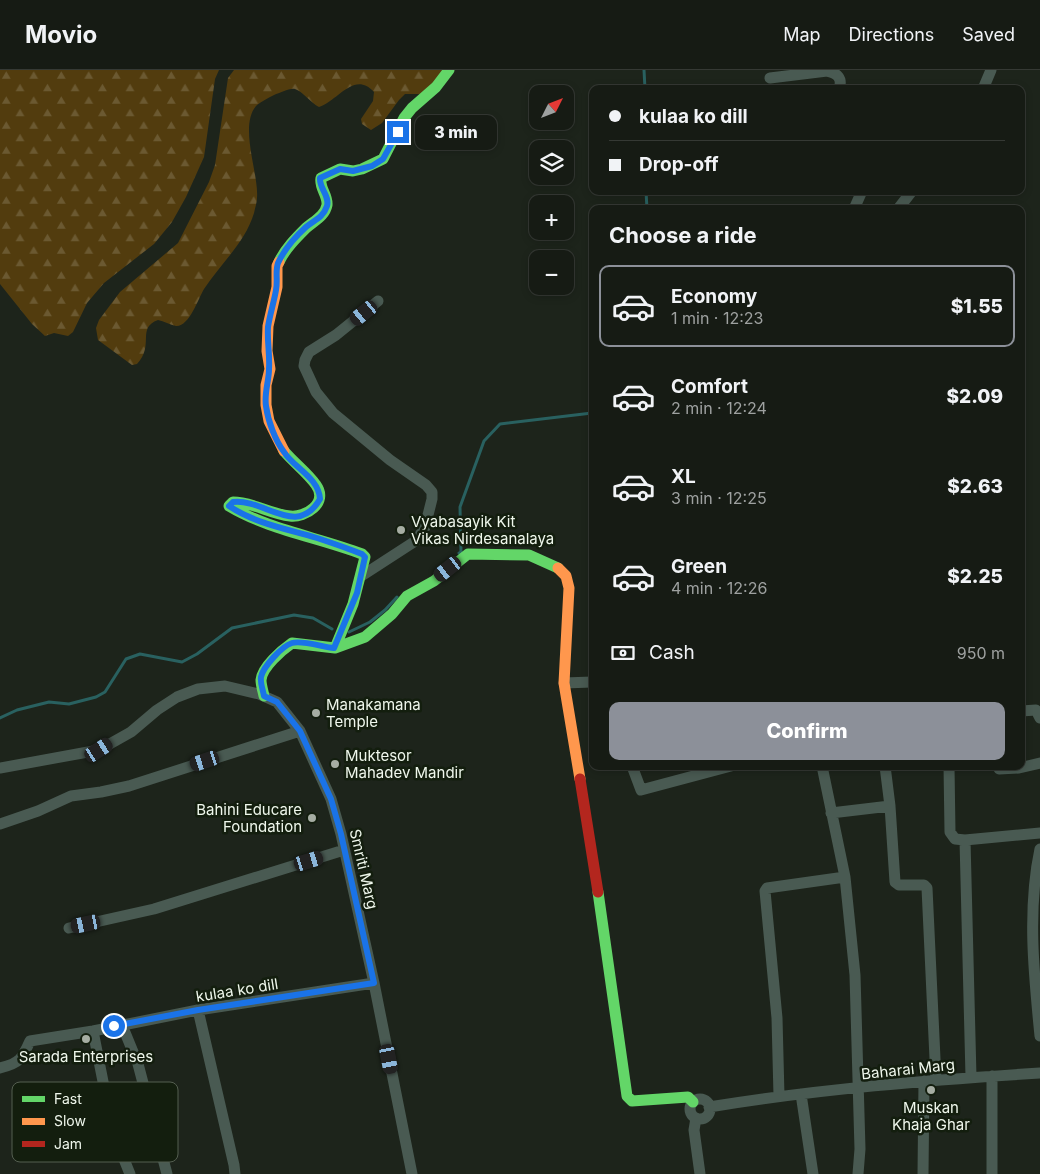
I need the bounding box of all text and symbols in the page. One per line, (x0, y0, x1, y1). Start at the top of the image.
text: Movio (25, 20, 97, 49)
text: Map (783, 24, 821, 45)
text: Directions (849, 24, 934, 45)
text: Saved (962, 24, 1015, 45)
north arrow (529, 85, 574, 130)
map controls (529, 85, 574, 295)
text: kulaa ko dill (639, 105, 748, 128)
callout: 3 min (416, 114, 498, 150)
route end (387, 121, 409, 143)
text: 3 min (434, 122, 478, 142)
button: layers (529, 140, 574, 185)
text: Drop-off (639, 153, 719, 176)
button: + (529, 195, 574, 240)
text: Choose a ride (609, 222, 757, 248)
button: − (529, 250, 574, 295)
icon: car (611, 284, 656, 329)
text: Economy (671, 285, 757, 308)
text: $1.55 (951, 295, 1003, 318)
car (347, 298, 380, 328)
text: 1 min · 12:23 (671, 308, 763, 328)
icon: car (611, 374, 656, 419)
text: Comfort (671, 375, 748, 398)
text: $2.09 (947, 385, 1003, 408)
text: 2 min · 12:24 (671, 398, 767, 418)
icon: car (611, 464, 656, 509)
text: XL (671, 465, 696, 488)
text: $2.63 (947, 475, 1003, 498)
text: 3 min · 12:25 (671, 488, 767, 508)
place label: Vyabasayik Kit Vikas Nirdesanalaya (411, 512, 554, 548)
marker: Vyabasayik Kit Vikas Nirdesanalaya (395, 524, 407, 536)
car (431, 554, 464, 584)
icon: car (611, 554, 656, 599)
text: Green (671, 555, 727, 578)
text: $2.25 (947, 565, 1003, 588)
text: 4 min · 12:26 (671, 578, 767, 598)
icon: cash (609, 639, 637, 667)
text: Cash (649, 641, 695, 664)
text: 950 m (957, 643, 1005, 663)
place label: Manakamana Temple (326, 695, 421, 731)
button: Confirm (609, 702, 1005, 760)
marker: Manakamana Temple (310, 707, 322, 719)
car (82, 736, 115, 764)
place label: Muktesor Mahadev Mandir (345, 746, 464, 782)
car (188, 749, 221, 773)
marker: Muktesor Mahadev Mandir (329, 758, 341, 770)
place label: Bahini Educare Foundation (196, 800, 302, 836)
marker: Bahini Educare Foundation (306, 812, 318, 824)
street label: Smriti Marg (346, 827, 382, 911)
car (292, 849, 325, 873)
car (69, 914, 102, 934)
street label: kulaa ko dill (195, 974, 279, 1006)
route start (103, 1015, 125, 1037)
marker: Sarada Enterprises (80, 1033, 92, 1045)
car (378, 1043, 399, 1075)
place label: Sarada Enterprises (19, 1047, 153, 1066)
street label: Baharai Marg (860, 1055, 956, 1083)
legend (12, 1082, 178, 1162)
marker: Muskan Khaja Ghar (925, 1084, 937, 1096)
text: Fast (54, 1090, 82, 1107)
place label: Muskan Khaja Ghar (892, 1098, 970, 1134)
text: Slow (54, 1112, 86, 1129)
text: Jam (54, 1135, 82, 1152)

